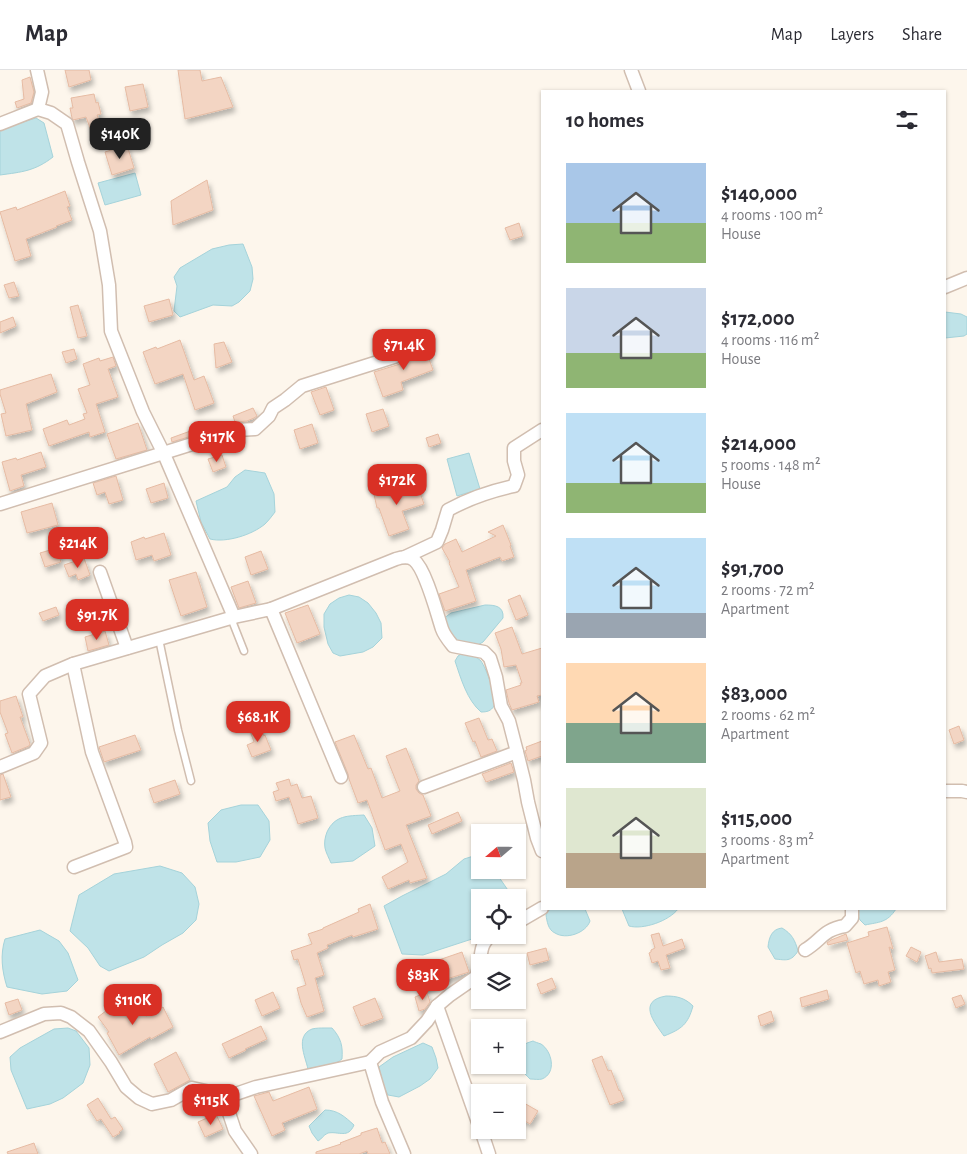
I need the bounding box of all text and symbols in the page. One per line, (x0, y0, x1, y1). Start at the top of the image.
text: Map (25, 22, 68, 46)
text: Map (771, 26, 802, 44)
text: Layers (830, 26, 874, 44)
text: Share (902, 26, 942, 44)
icon: filters (893, 106, 921, 134)
text: 10 homes (566, 110, 644, 131)
pin: $140K (85, 118, 155, 160)
text: $140K (101, 126, 139, 142)
icon: home (606, 183, 666, 243)
text: $140,000 (721, 183, 797, 204)
text: 4 rooms · 100 m² (721, 207, 823, 223)
text: House (721, 226, 761, 242)
icon: home (606, 308, 666, 368)
text: $172,000 (721, 308, 795, 329)
pin: $71.4K (363, 328, 445, 371)
text: 4 rooms · 116 m² (721, 332, 819, 348)
text: $71.4K (384, 337, 424, 353)
text: House (721, 351, 761, 367)
pin: $117K (182, 420, 252, 463)
text: $117K (200, 429, 234, 445)
icon: home (606, 433, 666, 493)
text: $214,000 (721, 433, 796, 454)
text: 5 rooms · 148 m² (721, 457, 821, 473)
pin: $172K (362, 464, 432, 506)
text: $172K (379, 472, 415, 488)
text: House (721, 476, 761, 492)
pin: $214K (43, 526, 113, 569)
text: $214K (59, 535, 97, 551)
icon: home (606, 558, 666, 618)
text: $91,700 (721, 558, 784, 579)
text: 2 rooms · 72 m² (721, 582, 814, 598)
pin: $91.7K (56, 598, 138, 641)
text: Apartment (721, 601, 789, 617)
text: $91.7K (77, 607, 117, 623)
icon: home (606, 683, 666, 743)
text: $83,000 (721, 683, 788, 704)
pin: $68.1K (217, 700, 299, 743)
text: 2 rooms · 62 m² (721, 707, 815, 723)
text: $68.1K (237, 709, 279, 725)
text: Apartment (721, 726, 789, 742)
icon: home (606, 808, 666, 868)
text: $115,000 (721, 808, 792, 829)
north arrow (471, 824, 526, 879)
map controls (471, 824, 526, 1139)
text: 3 rooms · 83 m² (721, 832, 814, 848)
text: Apartment (721, 851, 789, 867)
button: locate (471, 889, 526, 944)
button: layers (471, 954, 526, 1009)
pin: $83K (393, 958, 453, 1001)
text: $83K (407, 967, 439, 983)
pin: $110K (98, 984, 168, 1026)
text: $110K (115, 992, 151, 1008)
button: + (471, 1019, 526, 1074)
pin: $115K (176, 1084, 246, 1126)
button: − (471, 1084, 526, 1139)
text: $115K (194, 1092, 228, 1108)

